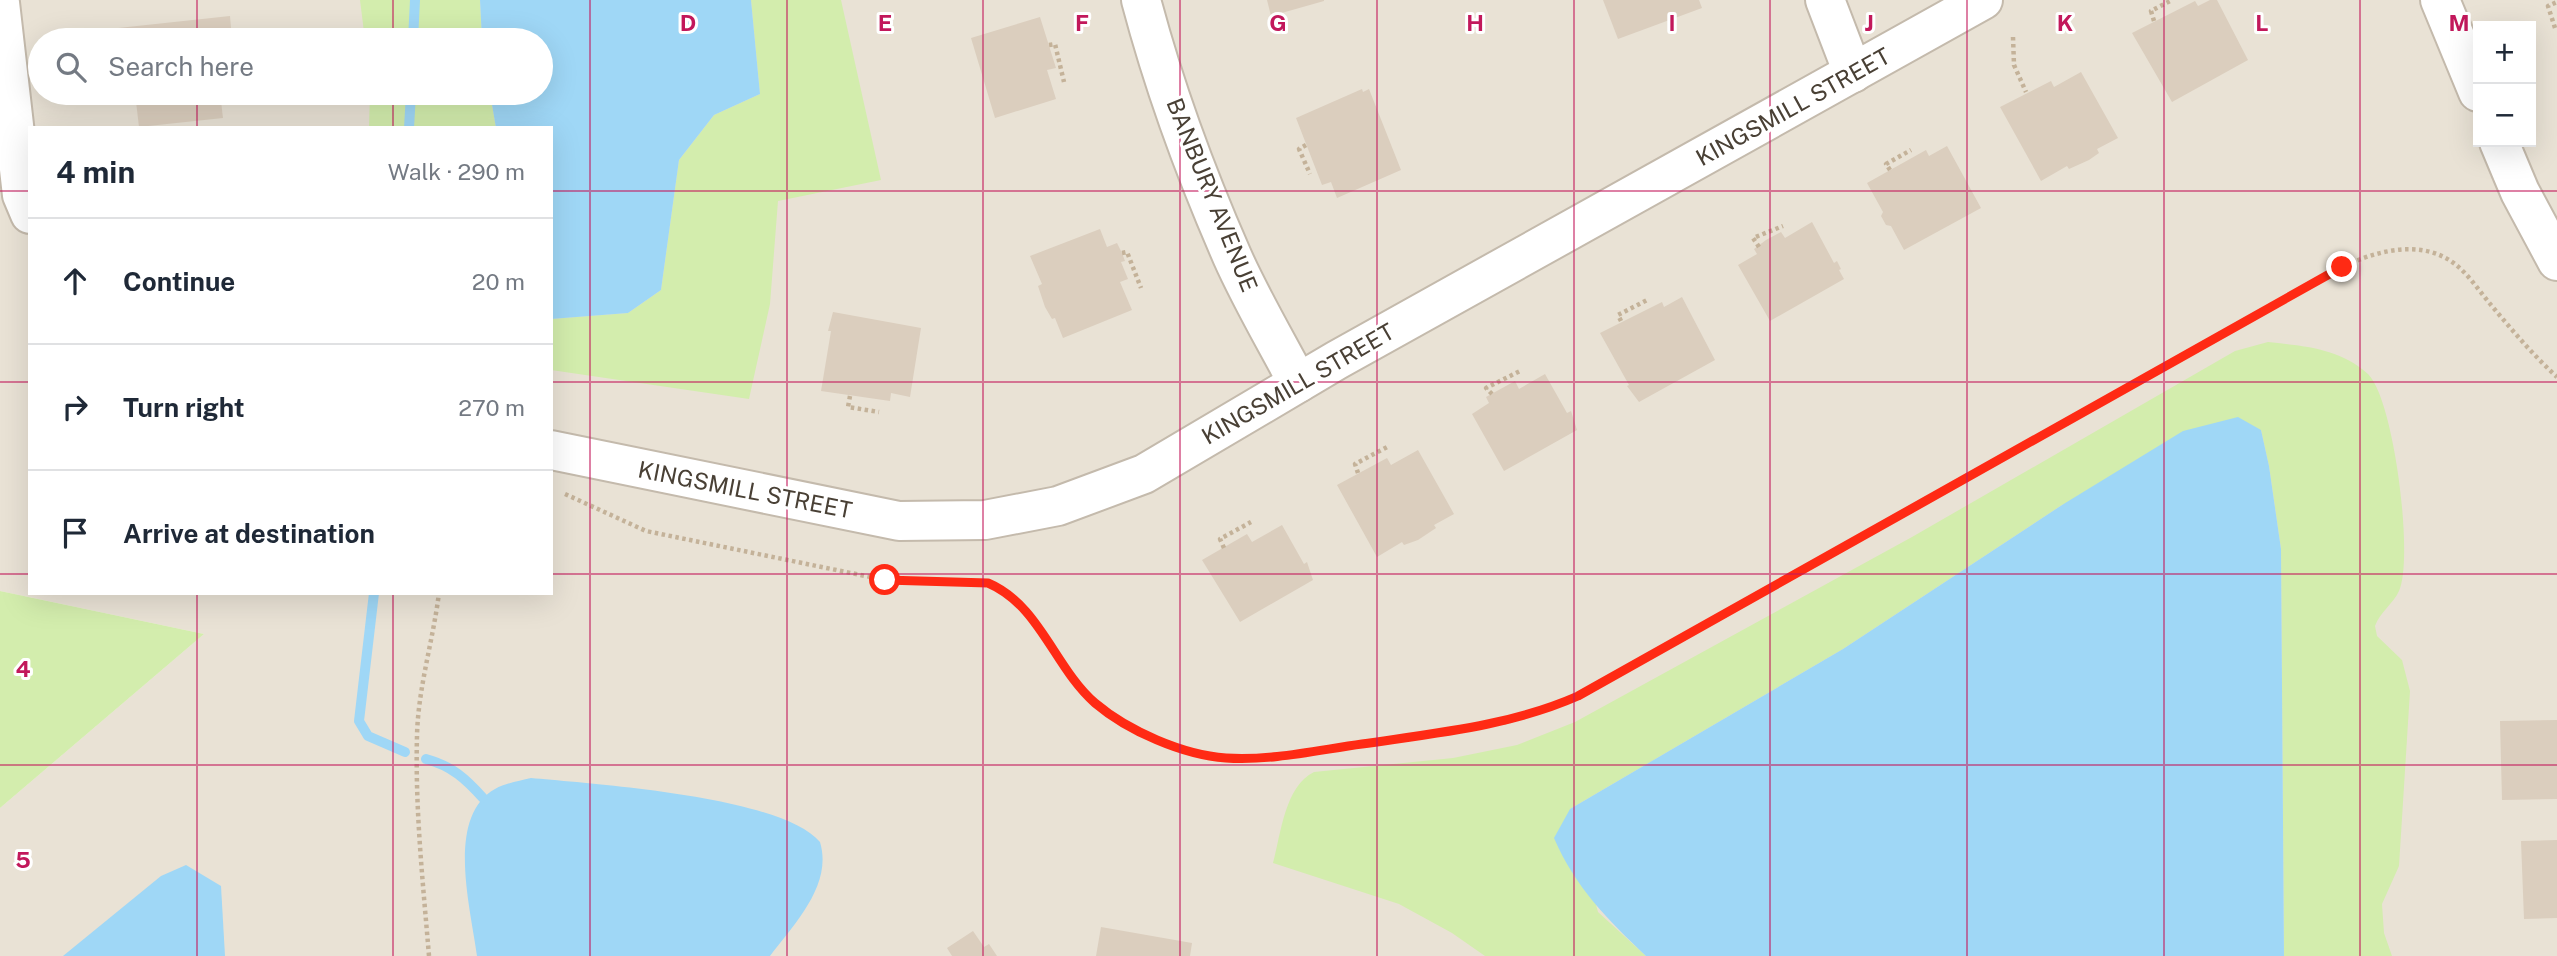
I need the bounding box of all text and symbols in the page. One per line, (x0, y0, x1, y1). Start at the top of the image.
text: D (680, 9, 696, 36)
text: E (878, 9, 892, 36)
text: F (1075, 9, 1089, 36)
text: G (1269, 9, 1287, 36)
text: H (1466, 9, 1484, 36)
text: I (1668, 9, 1676, 36)
text: J (1864, 9, 1874, 36)
text: K (2057, 9, 2073, 36)
text: L (2255, 9, 2269, 36)
text: M (2448, 9, 2470, 36)
map controls (2473, 21, 2536, 147)
button: + (2473, 21, 2536, 84)
search box (28, 28, 553, 105)
street label: KINGSMILL STREET (1691, 42, 1895, 171)
icon: search (52, 48, 90, 86)
text: Search here (108, 51, 254, 82)
button: − (2473, 84, 2536, 147)
street label: BANBURY AVENUE (1161, 94, 1264, 296)
text: 4 min (56, 154, 135, 190)
text: Walk · 290 m (388, 158, 525, 185)
route end (2326, 251, 2357, 282)
icon: ahead (56, 262, 94, 300)
text: Continue (123, 266, 235, 297)
text: 20 m (472, 268, 525, 295)
street label: KINGSMILL STREET (1197, 317, 1399, 450)
icon: right (56, 388, 94, 426)
text: Turn right (123, 392, 245, 423)
text: 270 m (458, 394, 525, 421)
street label: KINGSMILL STREET (636, 455, 855, 524)
icon: arrive (56, 514, 94, 552)
text: Arrive at destination (123, 518, 375, 549)
route start (869, 564, 900, 595)
text: 4 (15, 655, 31, 682)
text: 5 (15, 846, 31, 873)

